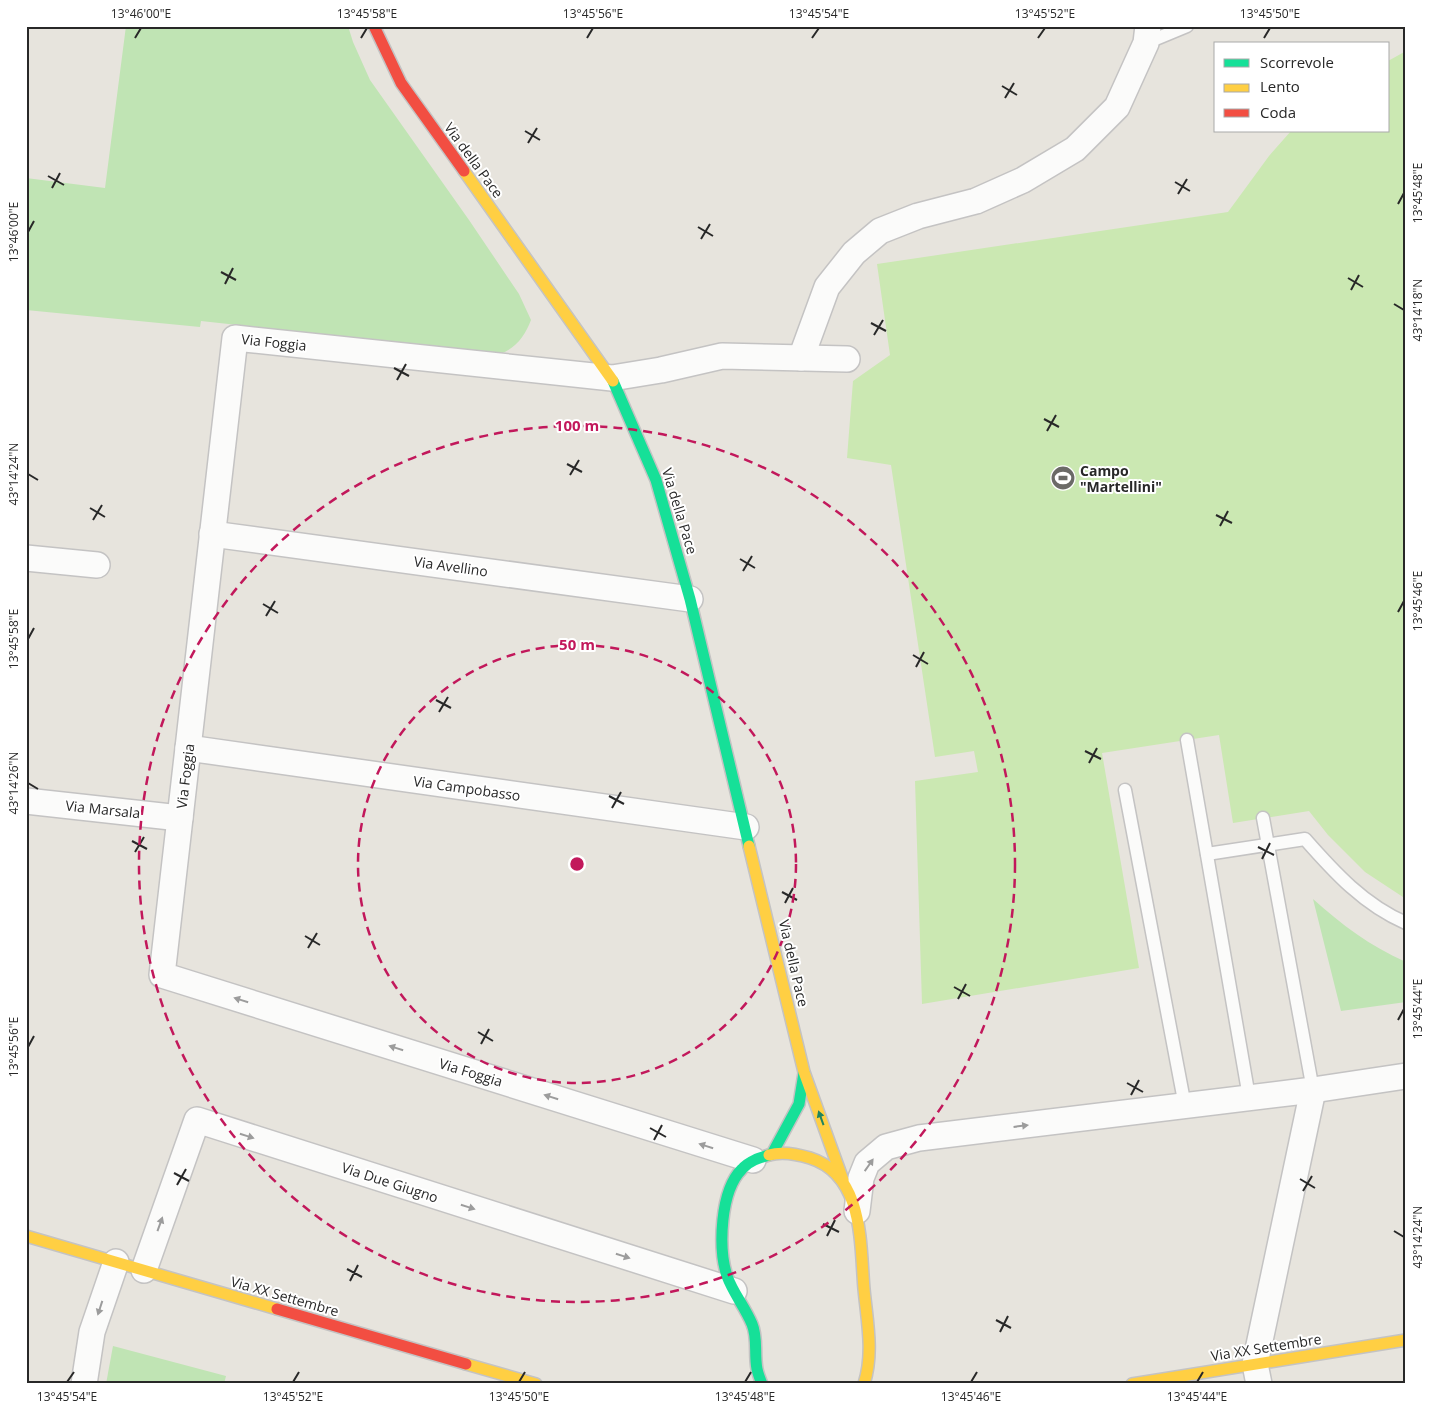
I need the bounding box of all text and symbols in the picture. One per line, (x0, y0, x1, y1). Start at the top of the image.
text: 13°46'00"E (111, 5, 171, 22)
text: 13°45'58"E (337, 5, 397, 22)
text: 13°45'56"E (563, 5, 623, 22)
text: 13°45'54"E (789, 5, 849, 22)
text: 13°45'52"E (1015, 5, 1075, 22)
text: 13°45'50"E (1240, 5, 1300, 22)
legend (1214, 42, 1390, 132)
text: Scorrevole (1260, 52, 1334, 72)
text: Lento (1260, 76, 1300, 96)
text: Coda (1260, 102, 1296, 122)
street label: Via della Pace (440, 118, 508, 202)
text: 13°45'48"E (1409, 163, 1426, 223)
text: 13°46'00"E (5, 202, 22, 262)
text: 43°14'18"N (1409, 279, 1426, 341)
street label: Via Foggia (240, 329, 308, 355)
text: 100 m (555, 415, 599, 435)
text: 43°14'24"N (5, 443, 22, 505)
place label: Campo "Martellini" (1080, 461, 1162, 496)
sports icon: Campo "Martellini" (1050, 465, 1076, 491)
street label: Via della Pace (658, 466, 702, 556)
street label: Via Avellino (413, 551, 489, 581)
text: 13°45'46"E (1409, 571, 1426, 631)
text: 13°45'58"E (5, 609, 22, 669)
text: 50 m (559, 634, 595, 654)
street label: Via Foggia (172, 742, 198, 810)
text: 43°14'26"N (5, 752, 22, 814)
street label: Via Campobasso (412, 771, 522, 805)
street label: Via Marsala (65, 796, 141, 822)
centre of rings (568, 855, 586, 873)
street label: Via della Pace (775, 918, 813, 1009)
text: 13°45'44"E (1409, 979, 1426, 1039)
one-way arrow (233, 995, 248, 1003)
text: 13°45'56"E (5, 1017, 22, 1077)
one-way arrow (388, 1044, 403, 1052)
street label: Via Foggia (437, 1053, 505, 1091)
one-way arrow (543, 1093, 558, 1101)
one-way arrow (817, 1110, 825, 1125)
one-way arrow (1014, 1122, 1030, 1130)
one-way arrow (239, 1133, 254, 1140)
one-way arrow (699, 1141, 714, 1149)
street label: Via Due Giugno (339, 1157, 441, 1207)
one-way arrow (863, 1158, 873, 1171)
one-way arrow (461, 1203, 476, 1211)
text: 43°14'24"N (1409, 1206, 1426, 1268)
one-way arrow (156, 1216, 164, 1231)
one-way arrow (616, 1252, 631, 1260)
street label: Via XX Settembre (229, 1271, 341, 1321)
one-way arrow (96, 1301, 104, 1316)
street label: Via XX Settembre (1209, 1329, 1323, 1365)
text: 13°45'54"E (37, 1388, 97, 1405)
text: 13°45'52"E (263, 1388, 323, 1405)
text: 13°45'50"E (489, 1388, 549, 1405)
text: 13°45'48"E (715, 1388, 775, 1405)
text: 13°45'46"E (941, 1388, 1001, 1405)
text: 13°45'44"E (1167, 1388, 1227, 1405)

